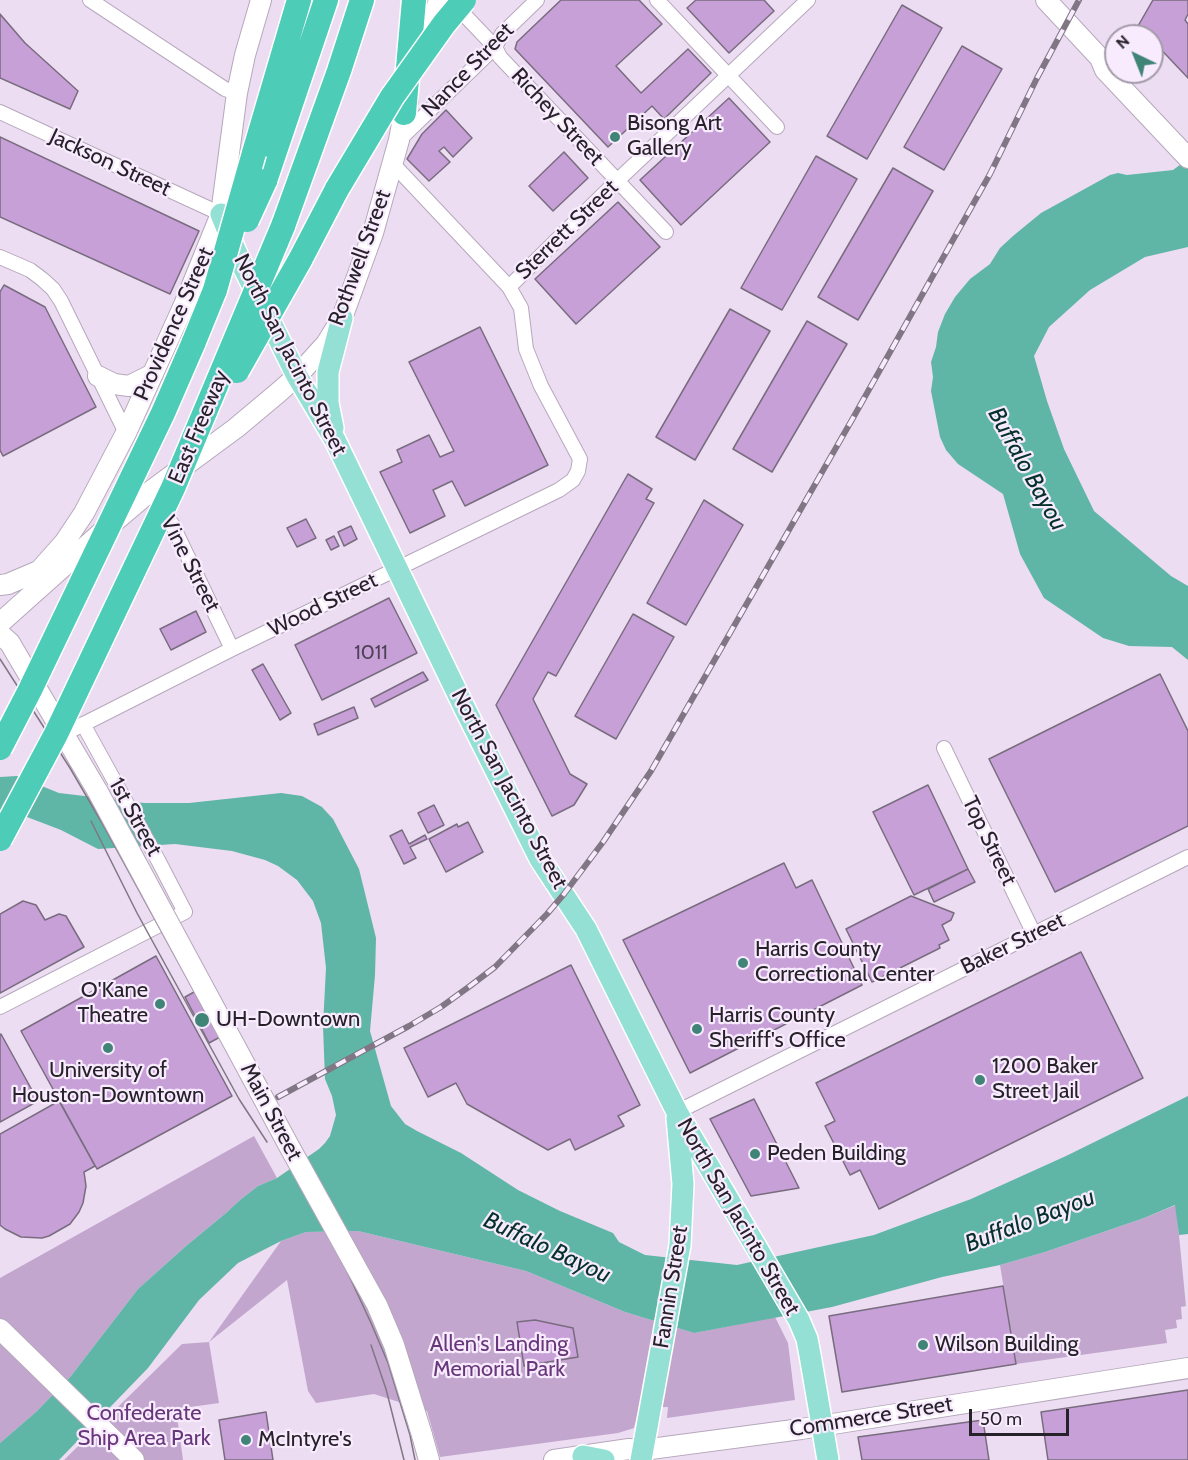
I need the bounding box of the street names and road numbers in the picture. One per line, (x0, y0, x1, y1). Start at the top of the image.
street label: Nance Street (417, 17, 519, 123)
street label: Richey Street (505, 63, 609, 171)
street label: Jackson Street (45, 123, 175, 203)
street label: Sterrett Street (510, 175, 624, 285)
street label: Rothwell Street (323, 186, 397, 330)
street label: Providence Street (128, 243, 220, 405)
street label: North San Jacinto Street (228, 250, 352, 460)
street label: East Freeway (163, 366, 235, 488)
street label: Vine Street (155, 512, 225, 616)
street label: Wood Street (264, 567, 382, 643)
street label: North San Jacinto Street (445, 684, 573, 894)
street label: 1st Street (103, 773, 167, 861)
street label: Top Street (956, 792, 1022, 890)
street label: Baker Street (957, 907, 1069, 981)
street label: Main Street (234, 1059, 308, 1165)
street label: North San Jacinto Street (671, 1114, 805, 1320)
street label: Fannin Street (648, 1224, 694, 1350)
street label: Commerce Street (788, 1391, 954, 1443)

